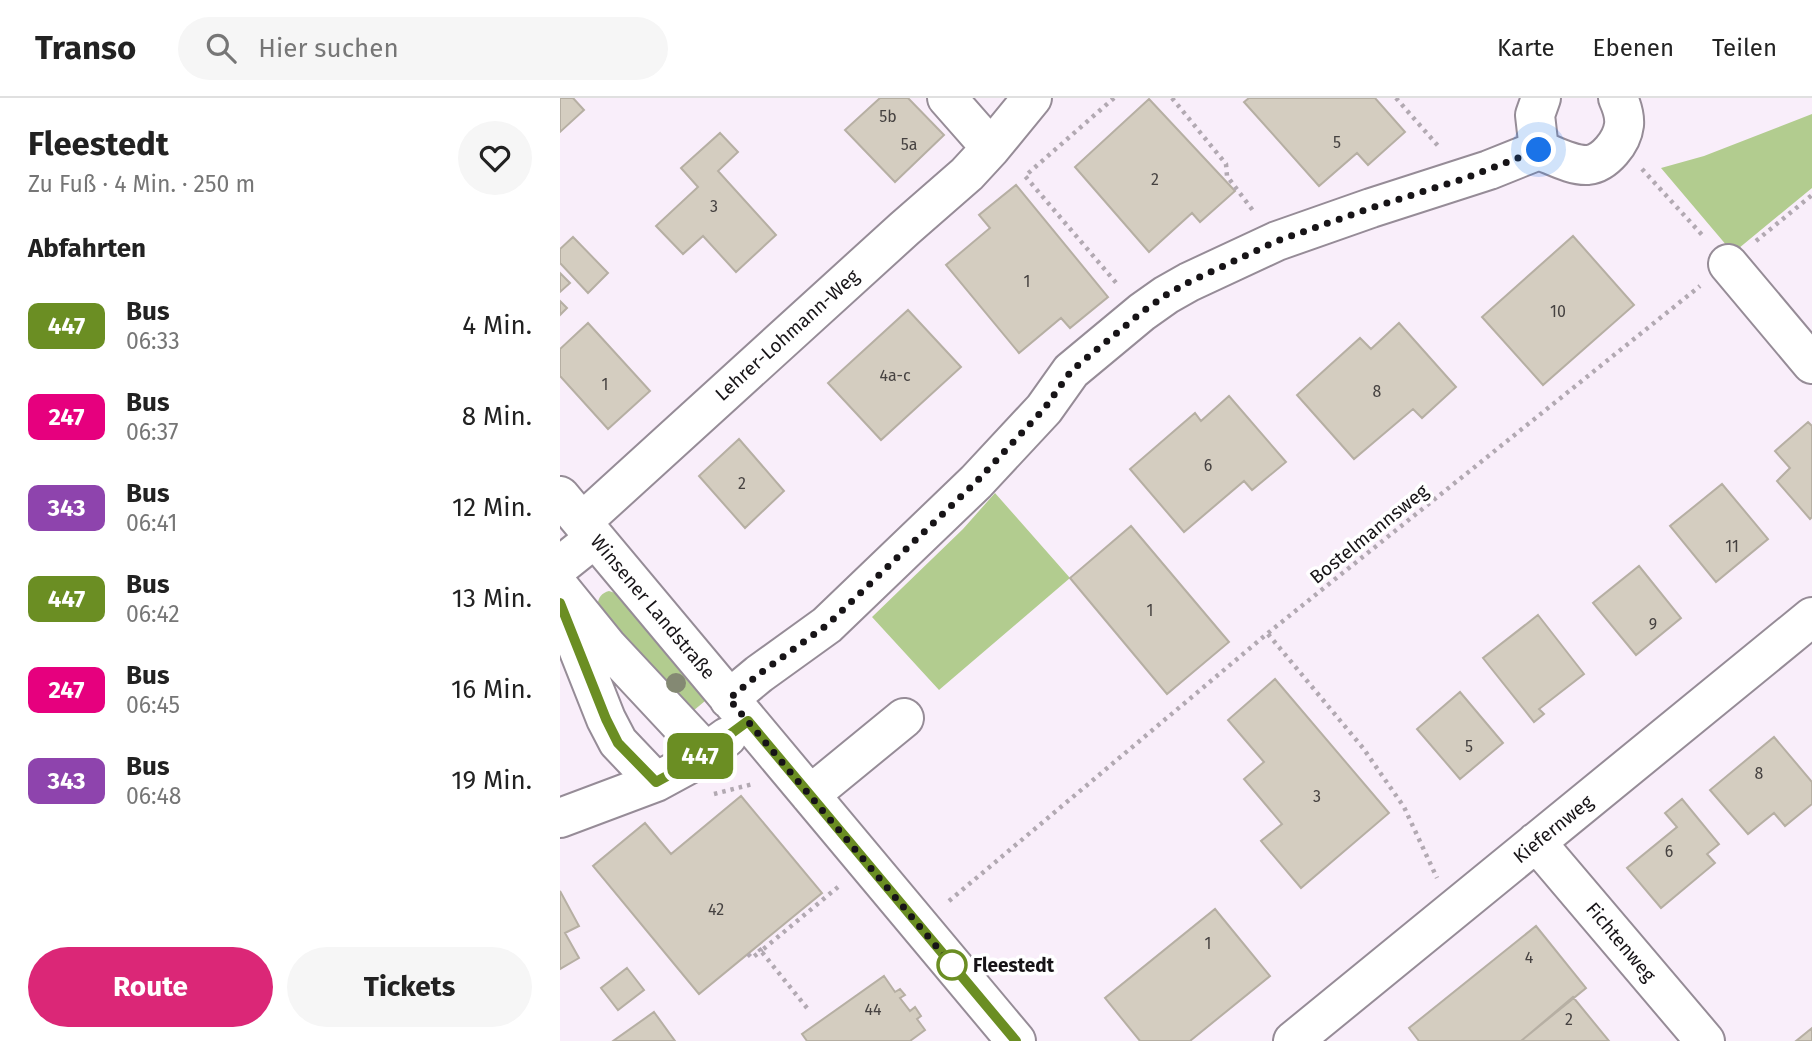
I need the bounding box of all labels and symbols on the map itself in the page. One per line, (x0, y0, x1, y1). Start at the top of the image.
house number: 5b (879, 107, 897, 126)
your location (1521, 132, 1556, 167)
house number: 5 (1333, 133, 1341, 152)
house number: 5a (901, 135, 917, 154)
house number: 2 (1151, 170, 1159, 189)
house number: 3 (710, 197, 718, 216)
street label: Lehrer-Lohmann-Weg (710, 264, 864, 406)
house number: 1 (1024, 272, 1030, 291)
house number: 10 (1550, 302, 1566, 321)
house number: 4a-c (879, 366, 911, 385)
house number: 1 (602, 375, 608, 394)
house number: 8 (1373, 382, 1382, 401)
house number: 6 (1204, 456, 1212, 475)
house number: 2 (738, 474, 746, 493)
street label: Bostelmannsweg (1305, 479, 1433, 589)
street label: Winsener Landstraße (586, 530, 720, 684)
house number: 11 (1725, 537, 1739, 556)
house number: 1 (1147, 601, 1153, 620)
house number: 9 (1649, 615, 1657, 634)
line badge: 447 (660, 733, 740, 779)
house number: 5 (1465, 737, 1473, 756)
house number: 8 (1755, 764, 1764, 783)
house number: 3 (1313, 787, 1321, 806)
street label: Kiefernweg (1509, 790, 1598, 868)
house number: 6 (1665, 842, 1673, 861)
street label: Fichtenweg (1581, 898, 1661, 986)
house number: 42 (708, 900, 724, 919)
house number: 1 (1205, 934, 1211, 953)
house number: 4 (1525, 948, 1534, 967)
marker: Fleestedt (937, 950, 967, 980)
place label: Fleestedt (973, 954, 1055, 977)
house number: 44 (864, 1000, 882, 1019)
house number: 2 (1565, 1010, 1573, 1029)

